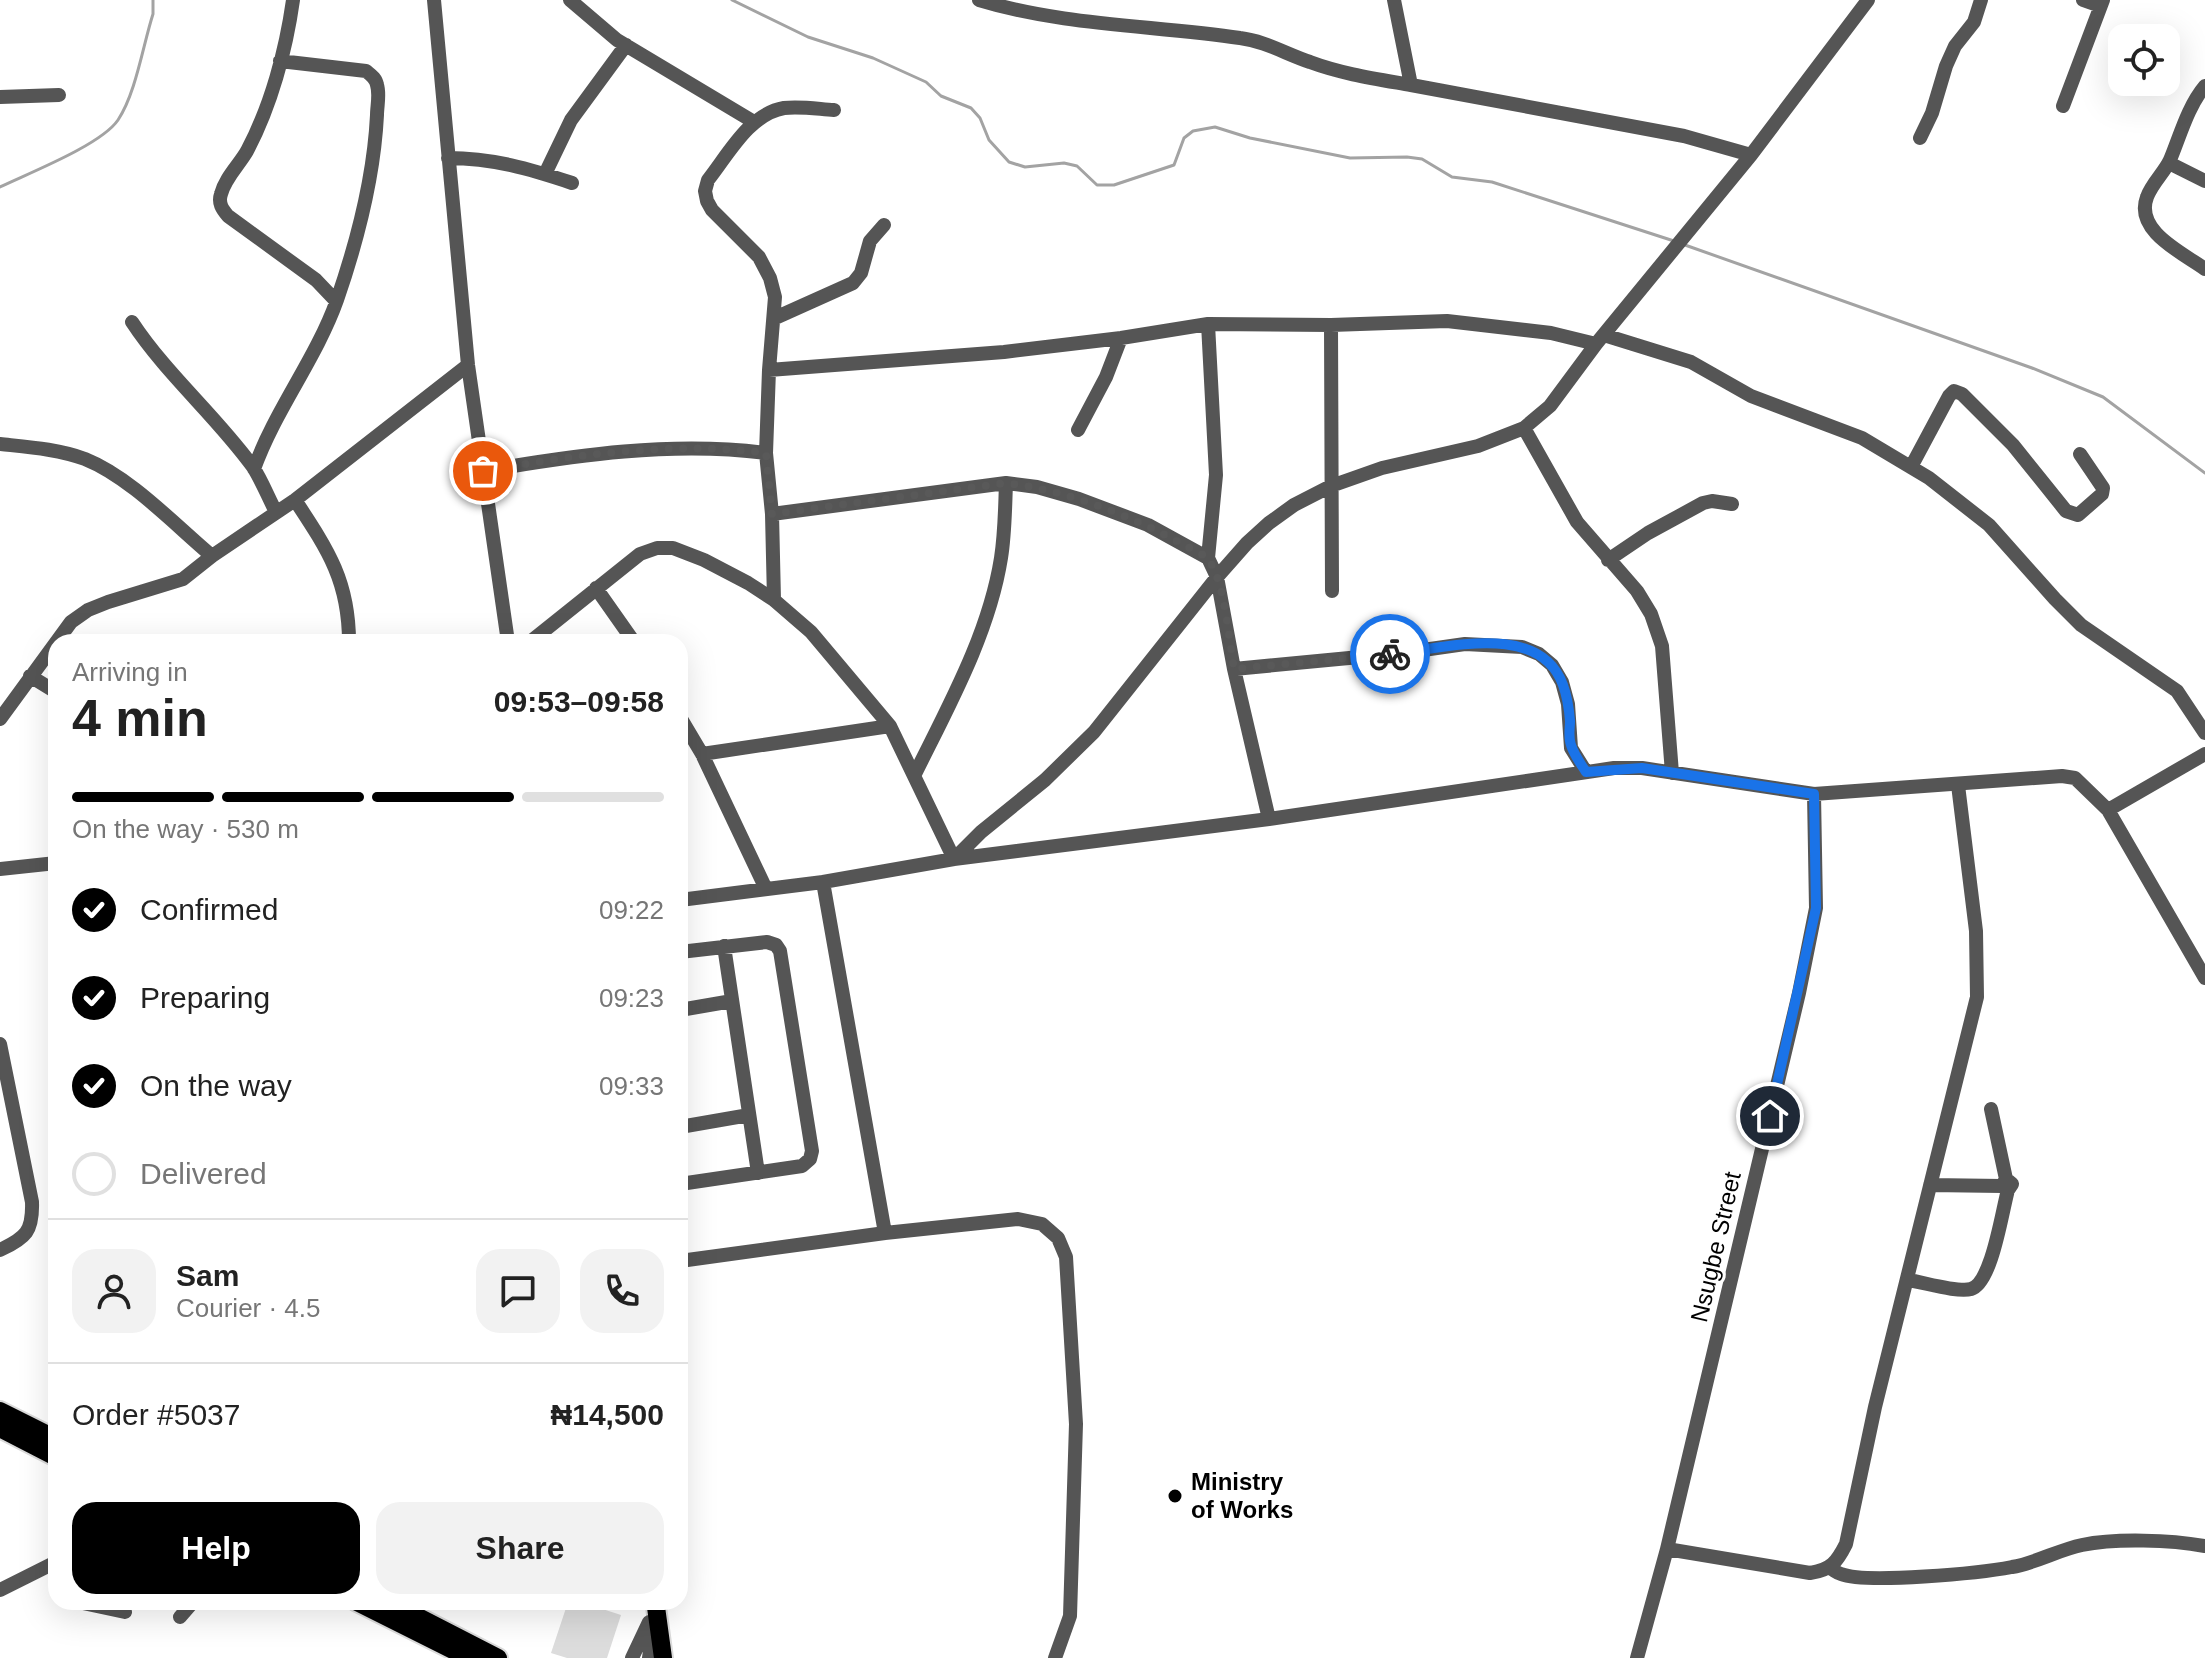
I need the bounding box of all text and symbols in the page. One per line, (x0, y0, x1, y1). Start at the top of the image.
map controls (2108, 24, 2180, 96)
button: locate (2108, 24, 2180, 96)
pin (449, 437, 517, 505)
icon: bag (461, 449, 505, 493)
courier (1350, 614, 1430, 694)
icon: bike (1368, 632, 1412, 676)
text: Arriving in (72, 657, 188, 687)
text: 09:53–09:58 (494, 685, 664, 718)
text: 4 min (72, 689, 208, 747)
text: On the way · 530 m (72, 814, 299, 844)
icon: check (72, 888, 116, 932)
text: Confirmed (140, 893, 278, 926)
text: 09:22 (599, 895, 664, 925)
icon: check (72, 976, 116, 1020)
text: Preparing (140, 981, 270, 1014)
text: 09:23 (599, 983, 664, 1013)
icon: check (72, 1064, 116, 1108)
text: On the way (140, 1069, 292, 1102)
text: 09:33 (599, 1071, 664, 1101)
pin (1736, 1082, 1804, 1150)
icon: home (1748, 1094, 1792, 1138)
text: Delivered (140, 1157, 267, 1190)
street label: Nsugbe Street (1685, 1169, 1746, 1325)
button: person (72, 1249, 156, 1333)
button: chat (476, 1249, 560, 1333)
button: phone (580, 1249, 664, 1333)
text: Sam (176, 1259, 239, 1292)
text: Courier · 4.5 (176, 1293, 321, 1323)
text: Order #5037 (72, 1398, 240, 1431)
text: ₦14,500 (551, 1398, 664, 1431)
place label: Ministry of Works (1191, 1468, 1293, 1523)
marker: Ministry of Works (1166, 1487, 1184, 1505)
button: Help (72, 1502, 360, 1594)
button: Share (376, 1502, 664, 1594)

